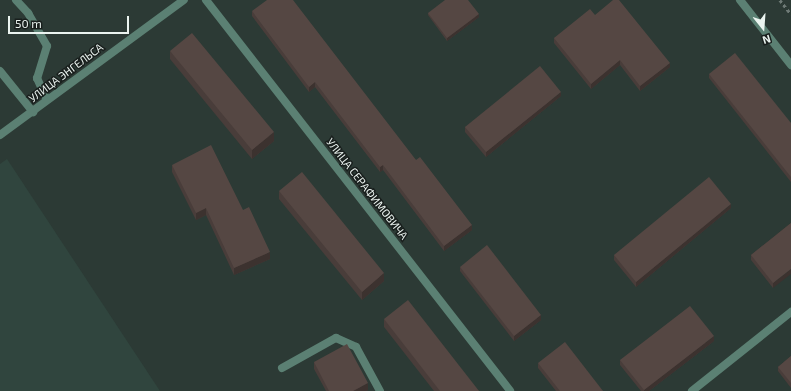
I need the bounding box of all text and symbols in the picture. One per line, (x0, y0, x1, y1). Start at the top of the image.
scale bar (10, 8, 131, 34)
north arrow (743, 8, 783, 48)
text: 50 m (15, 16, 42, 30)
text: N (761, 33, 772, 47)
street label: УЛИЦА ЭНГЕЛЬСА (26, 41, 106, 105)
street label: УЛИЦА СЕРАФИМОВИЧА (323, 136, 411, 242)

